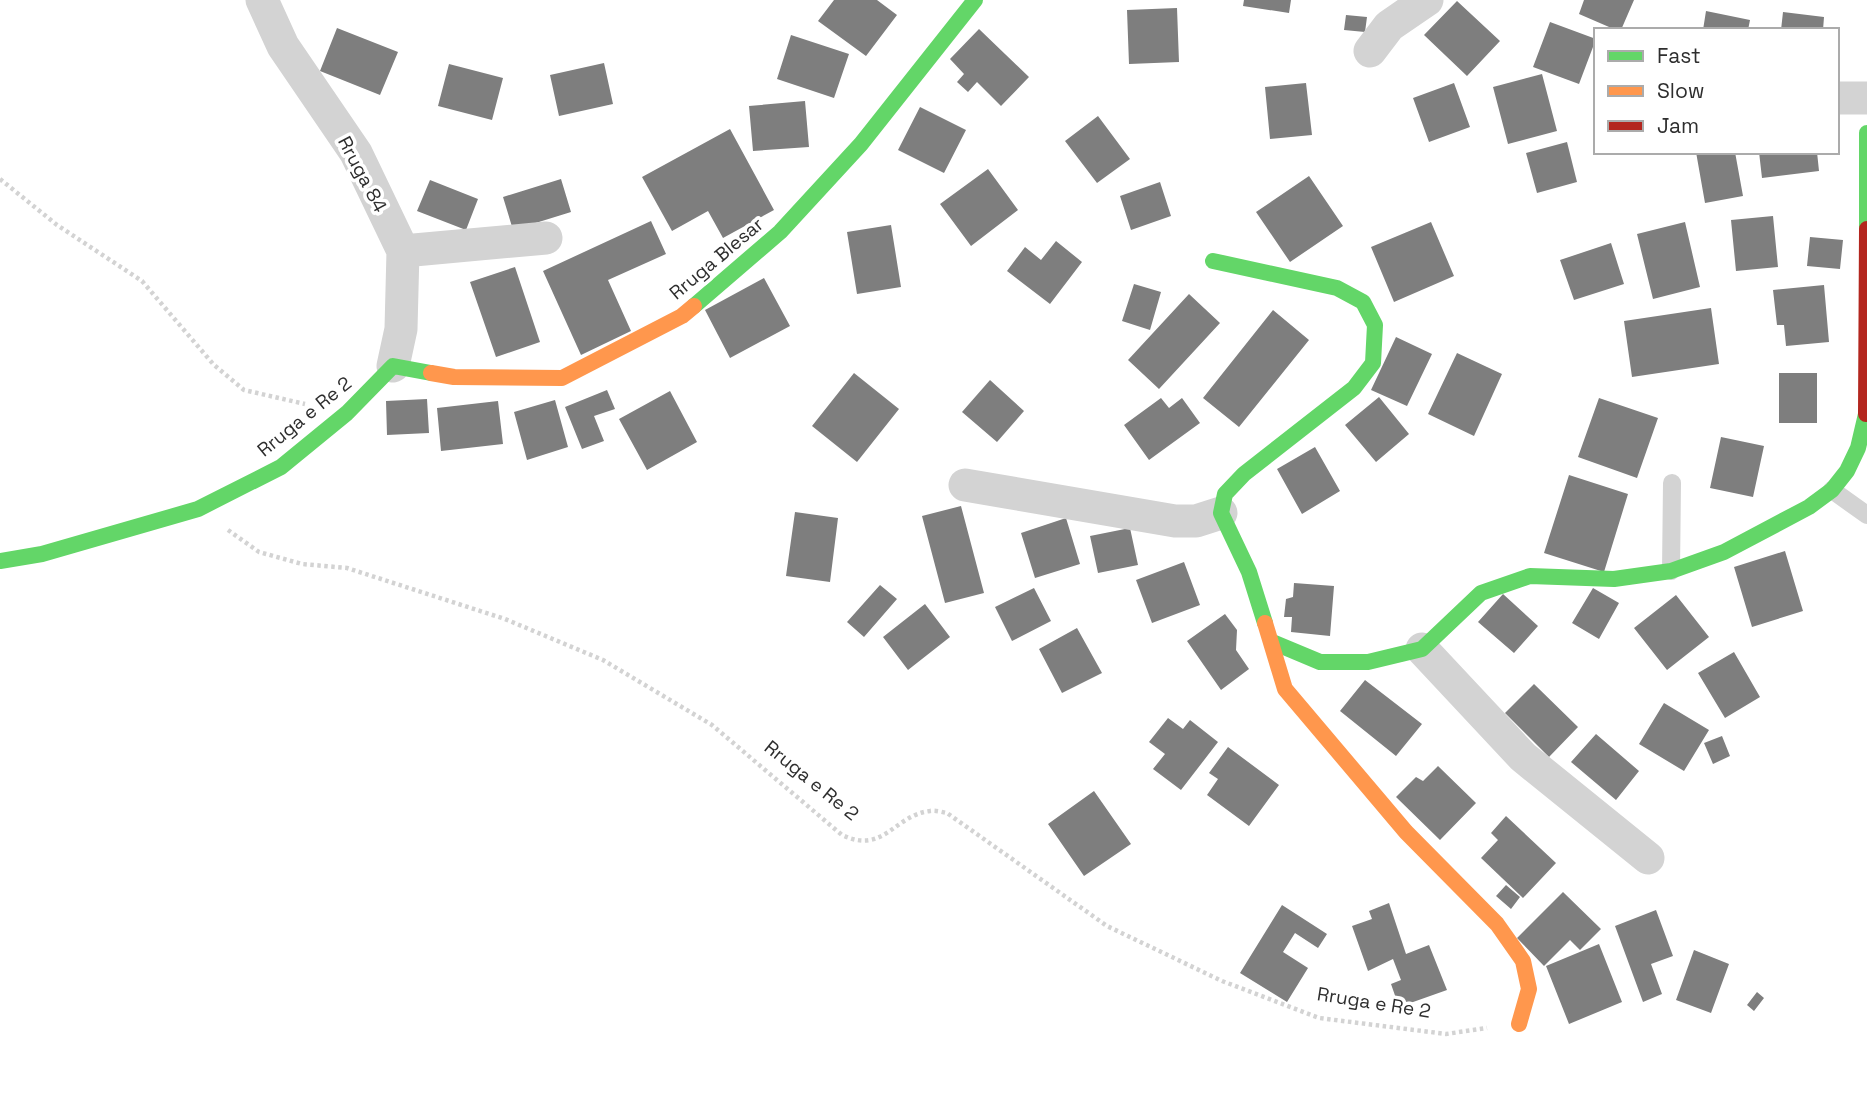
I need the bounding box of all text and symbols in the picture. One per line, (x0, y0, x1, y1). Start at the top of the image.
legend (1594, 28, 1839, 154)
text: Fast (1657, 42, 1701, 69)
text: Slow (1657, 77, 1705, 104)
text: Jam (1657, 112, 1699, 139)
street label: Rruga 84 (332, 132, 393, 217)
street label: Rruga Blesar (664, 212, 769, 305)
street label: Rruga e Re 2 (252, 371, 357, 462)
street label: Rruga e Re 2 (759, 735, 864, 826)
street label: Rruga e Re 2 (1315, 981, 1432, 1024)

